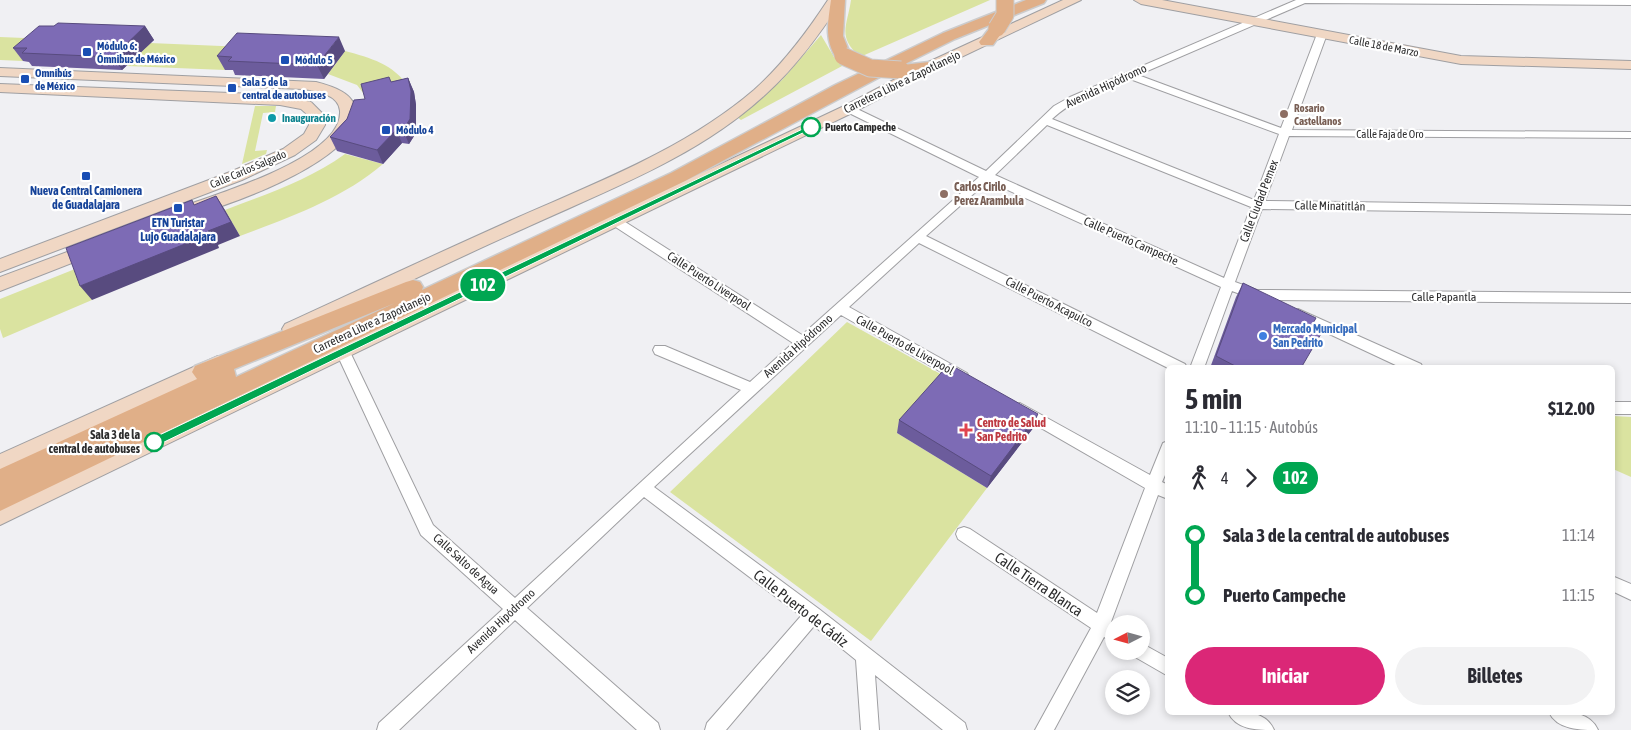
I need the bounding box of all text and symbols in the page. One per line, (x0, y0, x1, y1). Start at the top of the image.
street label: Calle 18 de Marzo (1348, 33, 1420, 59)
place label: Módulo 6: Ómnibus de México (97, 40, 175, 65)
marker: Módulo 6: Ómnibus de México (81, 46, 93, 58)
street label: Carretera Libre a Zapotlanejo (841, 48, 963, 116)
marker: Módulo 5 (279, 54, 291, 66)
place label: Módulo 5 (295, 54, 333, 66)
street label: Avenida Hipódromo (1063, 61, 1149, 111)
place label: Omnibús de México (35, 67, 75, 92)
marker: Omnibús de México (19, 73, 31, 85)
place label: Sala 5 de la central de autobuses (242, 76, 326, 101)
marker: Sala 5 de la central de autobuses (226, 82, 238, 94)
place label: Rosario Castellanos (1294, 102, 1341, 127)
marker: Rosario Castellanos (1278, 108, 1290, 120)
marker: Inauguración (266, 112, 278, 124)
place label: Inauguración (282, 112, 336, 124)
marker: Puerto Campeche (801, 117, 821, 137)
place label: Puerto Campeche (825, 121, 896, 133)
marker: Módulo 4 (380, 124, 392, 136)
place label: Módulo 4 (396, 124, 434, 136)
street label: Calle Faja de Oro (1356, 128, 1424, 140)
street label: Calle Carlos Salgado (208, 148, 288, 190)
street label: Calle Ciudad Pemex (1237, 158, 1281, 244)
marker: Nueva Central Camionera de Guadalajara (80, 170, 92, 182)
place label: Carlos Cirilo Perez Arambula (954, 180, 1024, 208)
place label: Nueva Central Camionera de Guadalajara (30, 184, 143, 212)
marker: Carlos Cirilo Perez Arambula (938, 188, 950, 200)
street label: Calle Minatitlán (1295, 198, 1365, 214)
marker: ETN Turistar Lujo Guadalajara (172, 202, 184, 214)
street label: Calle Puerto Campeche (1082, 214, 1180, 268)
place label: ETN Turistar Lujo Guadalajara (140, 216, 216, 244)
street label: Calle Puerto Liverpool (665, 249, 754, 314)
line badge: 102 (454, 269, 512, 301)
text: 102 (470, 274, 496, 295)
street label: Calle Puerto Acapulco (1003, 274, 1095, 330)
street label: Carretera Libre a Zapotlanejo (311, 289, 433, 356)
street label: Calle Papantla (1412, 290, 1476, 304)
street label: Avenida Hipódromo (761, 311, 836, 381)
street label: Calle Puerto de Liverpool (854, 312, 957, 378)
place label: Mercado Municipal San Pedrito (1273, 322, 1358, 350)
marker: Mercado Municipal San Pedrito (1257, 330, 1269, 342)
text: 5 min (1185, 383, 1242, 415)
text: $12.00 (1548, 397, 1595, 419)
place label: Centro de Salud San Pedrito (977, 416, 1046, 444)
text: 11:10 – 11:15 · Autobús (1185, 418, 1318, 436)
marker: Centro de Salud San Pedrito (959, 423, 973, 437)
place label: Sala 3 de la central de autobuses (49, 428, 141, 456)
marker: Sala 3 de la central de autobuses (144, 432, 164, 452)
icon: walk (1185, 464, 1213, 492)
icon: forward (1237, 464, 1265, 492)
text: 102 (1283, 467, 1308, 488)
text: 4 (1221, 469, 1229, 487)
text: Sala 3 de la central de autobuses (1223, 524, 1449, 546)
text: 11:14 (1562, 526, 1595, 544)
street label: Calle Salto de Agua (430, 531, 502, 597)
street label: Calle Tierra Blanca (992, 548, 1086, 620)
street label: Calle Puerto de Cádiz (750, 566, 852, 650)
text: Puerto Campeche (1223, 584, 1346, 606)
street label: Avenida Hipódromo (464, 586, 538, 656)
text: 11:15 (1562, 586, 1595, 604)
north arrow (1105, 615, 1150, 660)
map controls (1105, 615, 1150, 715)
button: Iniciar (1185, 647, 1385, 705)
button: Billetes (1395, 647, 1595, 705)
button: layers (1105, 670, 1150, 715)

